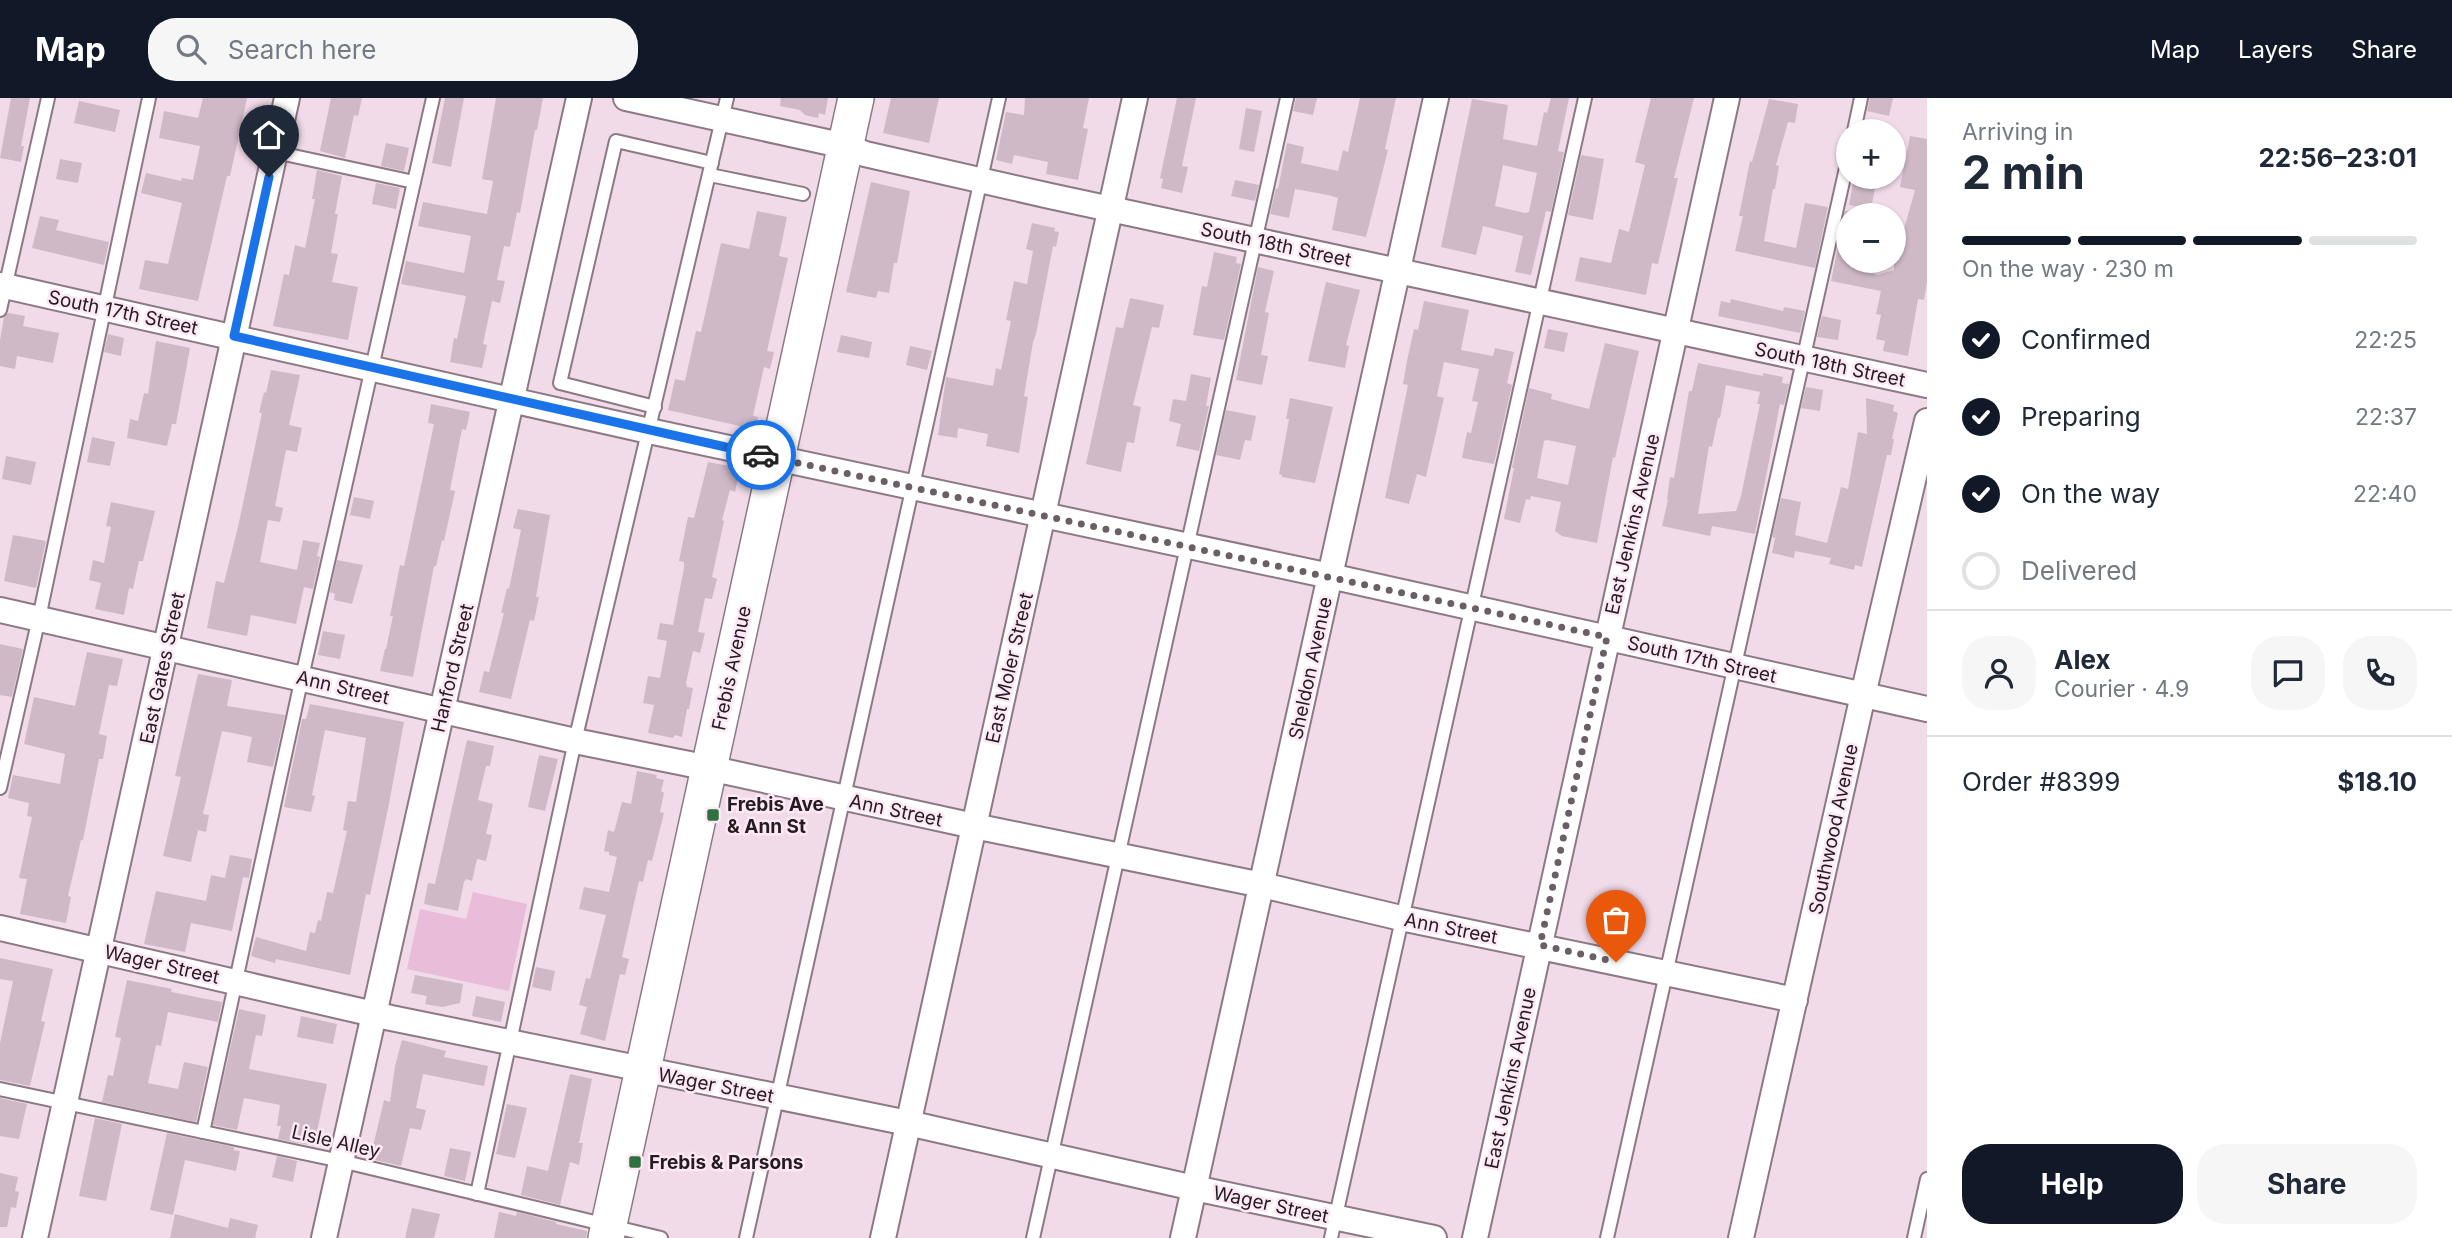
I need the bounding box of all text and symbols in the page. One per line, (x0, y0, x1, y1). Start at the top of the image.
search box (148, 18, 638, 81)
text: Map (35, 29, 106, 69)
icon: search (172, 30, 210, 68)
text: Search here (228, 34, 376, 65)
text: Map (2150, 35, 2200, 64)
text: Layers (2238, 35, 2313, 64)
text: Share (2351, 35, 2417, 64)
pin (239, 105, 299, 177)
icon: home (250, 116, 288, 154)
text: Arriving in (1962, 118, 2073, 146)
map controls (1836, 119, 1906, 273)
button: + (1836, 119, 1906, 189)
text: 22:56–23:01 (2258, 142, 2417, 173)
text: 2 min (1962, 144, 2085, 200)
button: − (1836, 203, 1906, 273)
street label: South 18th Street (1198, 217, 1353, 272)
text: On the way · 230 m (1962, 255, 2174, 283)
street label: South 17th Street (46, 285, 200, 340)
icon: check (1962, 321, 2000, 359)
text: Confirmed (2021, 324, 2151, 355)
text: 22:25 (2354, 326, 2417, 354)
street label: South 18th Street (1752, 337, 1907, 392)
icon: check (1962, 398, 2000, 436)
text: Preparing (2021, 401, 2141, 432)
text: 22:37 (2355, 403, 2417, 431)
courier (726, 420, 796, 490)
street label: East Jenkins Avenue (1600, 431, 1665, 617)
icon: car (742, 436, 780, 474)
icon: check (1962, 475, 2000, 513)
text: On the way (2021, 478, 2160, 509)
text: 22:40 (2353, 480, 2417, 508)
text: Delivered (2021, 555, 2137, 586)
street label: East Gates Street (135, 590, 190, 746)
street label: East Moler Street (981, 590, 1038, 746)
street label: Sheldon Avenue (1284, 595, 1337, 742)
street label: Hanford Street (427, 602, 478, 735)
street label: Frebis Avenue (707, 604, 756, 733)
street label: South 17th Street (1625, 631, 1779, 688)
button: person (1962, 636, 2036, 710)
button: chat (2251, 636, 2325, 710)
button: phone (2343, 636, 2417, 710)
text: Alex (2054, 644, 2111, 675)
street label: Ann Street (294, 666, 392, 709)
text: Courier · 4.9 (2054, 675, 2189, 703)
street label: Southwood Avenue (1804, 742, 1863, 917)
text: Order #8399 (1962, 766, 2120, 797)
text: $18.10 (2337, 766, 2417, 797)
street label: Ann Street (847, 789, 945, 832)
place label: Frebis Ave & Ann St (727, 793, 824, 838)
marker: Frebis Ave & Ann St (705, 807, 721, 823)
pin (1586, 890, 1646, 962)
icon: bag (1597, 901, 1635, 939)
street label: Ann Street (1402, 908, 1499, 949)
street label: Wager Street (102, 940, 222, 989)
street label: East Jenkins Avenue (1480, 985, 1541, 1171)
street label: Wager Street (656, 1063, 776, 1108)
street label: Lisle Alley (289, 1120, 383, 1163)
button: Help (1962, 1144, 2183, 1224)
button: Share (2197, 1144, 2417, 1224)
place label: Frebis & Parsons (649, 1151, 804, 1174)
marker: Frebis & Parsons (627, 1154, 643, 1170)
street label: Wager Street (1211, 1181, 1331, 1228)

